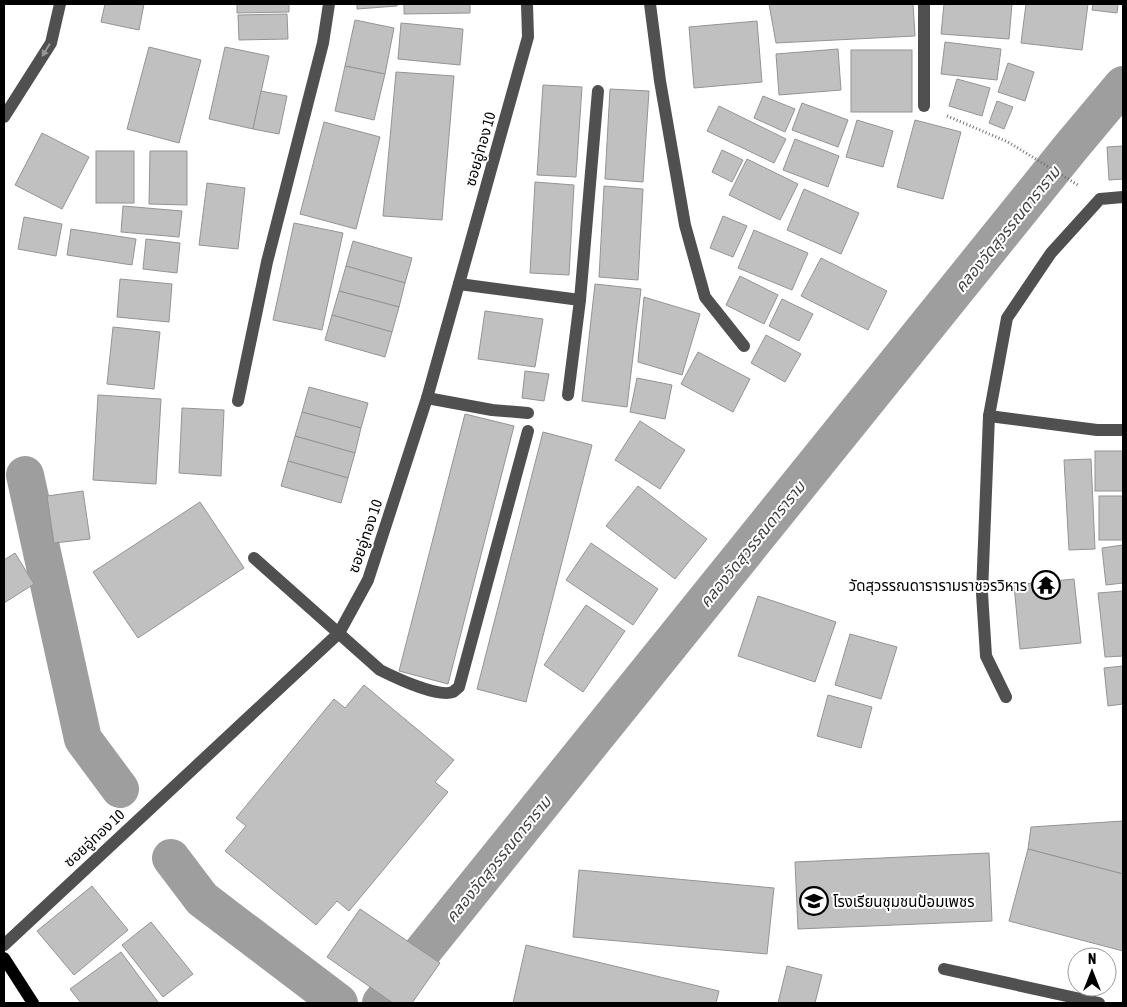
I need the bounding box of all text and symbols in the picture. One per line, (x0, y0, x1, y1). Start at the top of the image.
one-way arrow (42, 43, 51, 57)
street label: ซอยอู่ทอง 10 (461, 110, 500, 188)
water label: คลองวัดสุวรรณดาราราม (951, 162, 1066, 297)
water label: คลองวัดสุวรรณดาราราม (696, 477, 811, 612)
street label: ซอยอู่ทอง 10 (345, 497, 386, 575)
temple icon: วัดสุวรรณดารารามราชวรวิหาร (1031, 570, 1061, 600)
place label: วัดสุวรรณดารารามราชวรวิหาร (849, 577, 1027, 595)
water label: คลองวัดสุวรรณดาราราม (442, 792, 557, 927)
street label: ซอยอู่ทอง 10 (60, 806, 128, 871)
school or university icon: โรงเรียนชุมชนป้อมเพชร (799, 886, 829, 916)
place label: โรงเรียนชุมชนป้อมเพชร (833, 893, 974, 911)
north arrow (1067, 947, 1117, 997)
text: N (1088, 951, 1096, 967)

